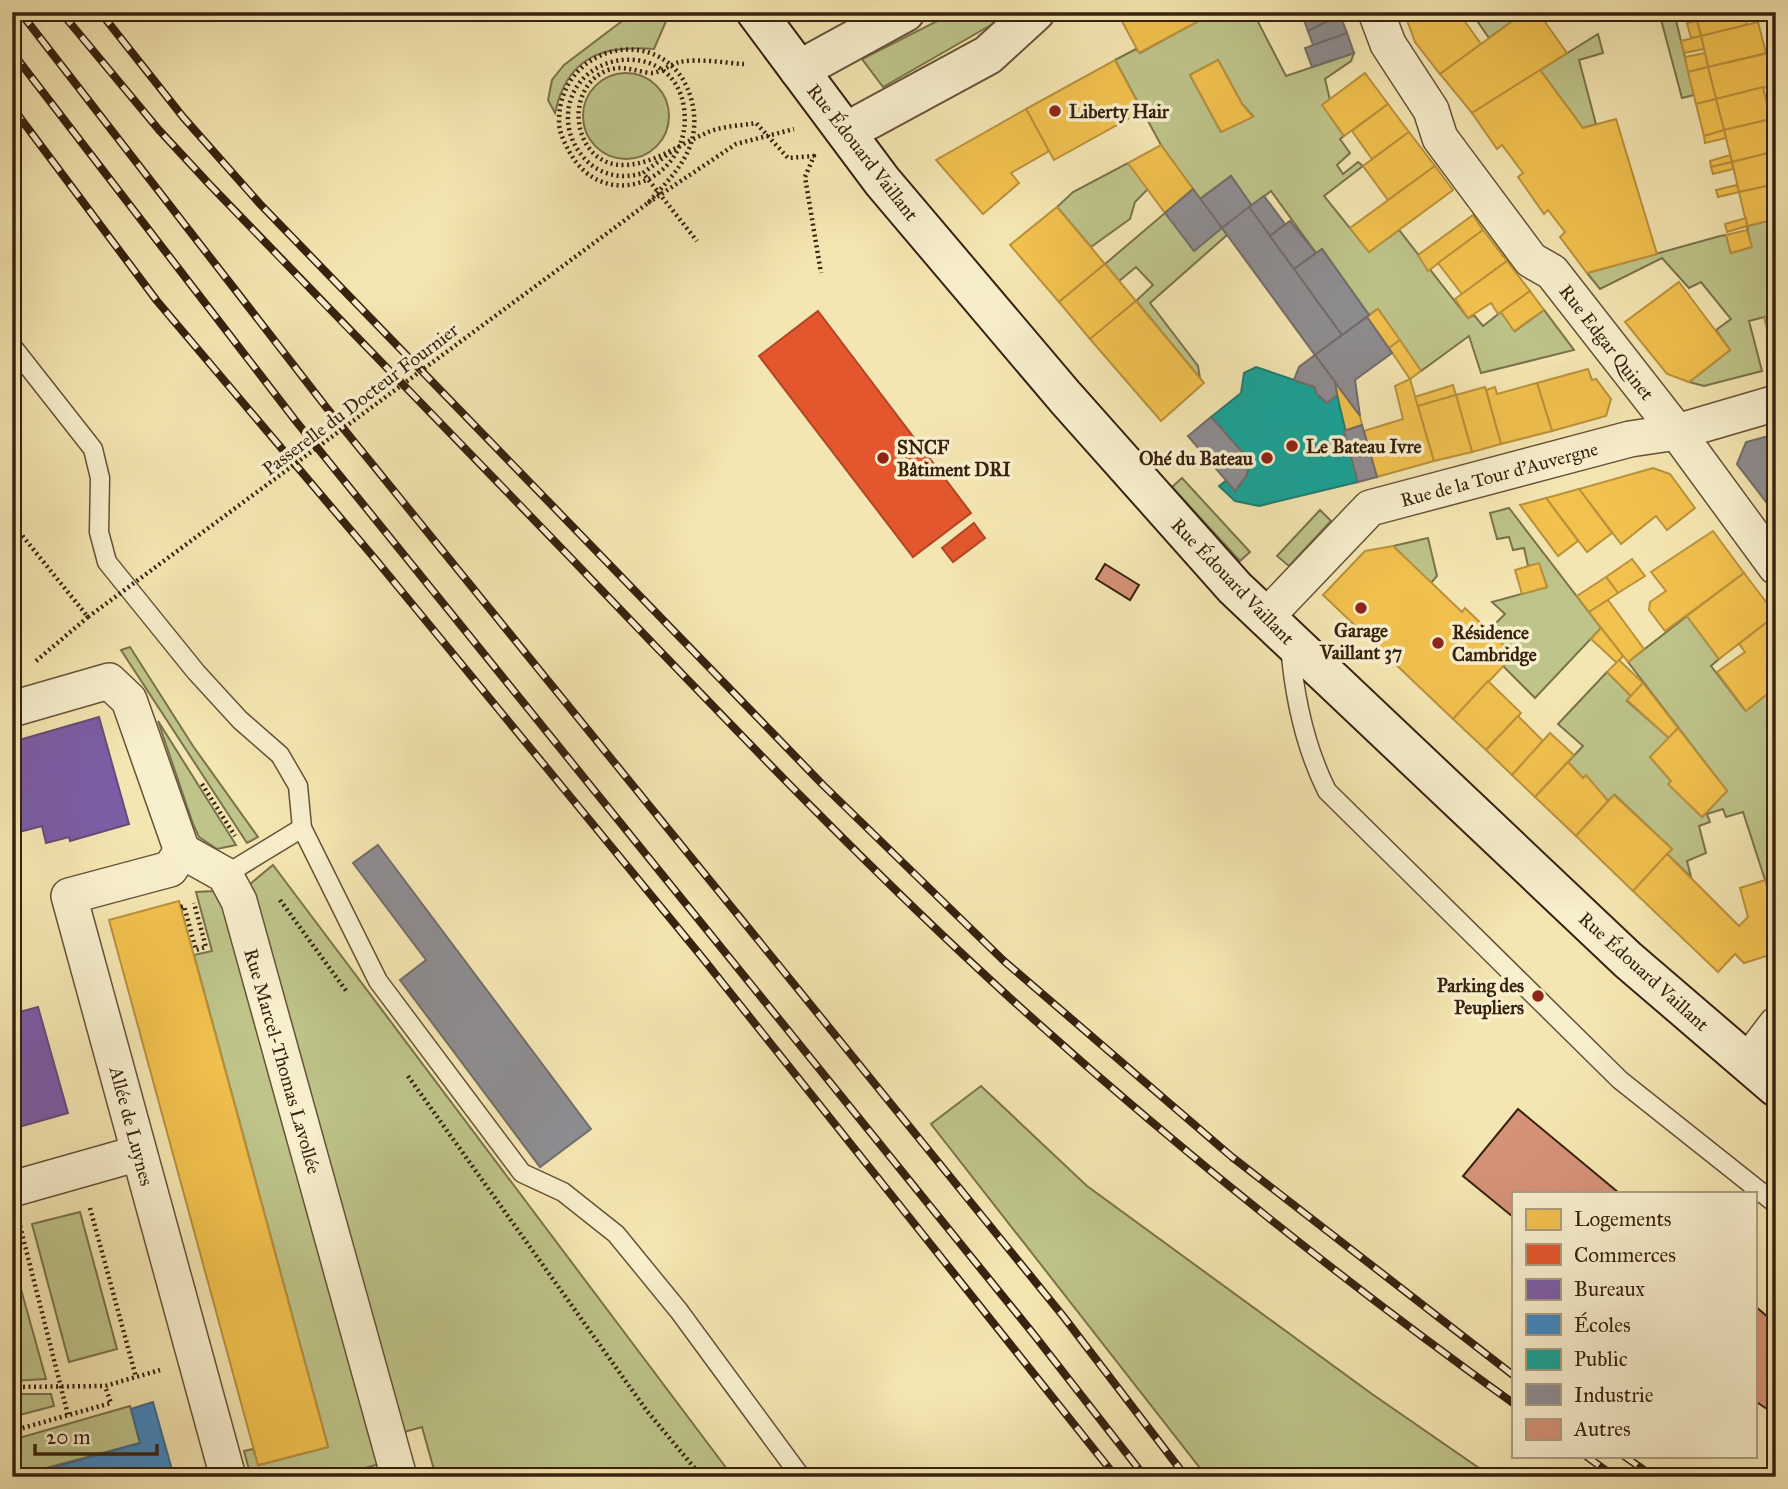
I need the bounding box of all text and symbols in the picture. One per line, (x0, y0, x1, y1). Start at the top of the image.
street label: Rue Édouard Vaillant (802, 79, 924, 225)
place label: Liberty Hair (1069, 100, 1170, 124)
marker: Liberty Hair (1047, 103, 1063, 119)
street label: Rue Edgar Quinet (1554, 280, 1659, 405)
street label: Passerelle du Docteur Fournier (258, 318, 463, 481)
place label: Le Bateau Ivre (1306, 435, 1421, 458)
place label: SNCF Bâtiment DRI (897, 436, 1011, 481)
street label: Rue de la Tour d'Auvergne (1398, 437, 1601, 513)
marker: Le Bateau Ivre (1284, 438, 1300, 454)
place label: Ohé du Bateau (1139, 447, 1254, 470)
marker: SNCF Bâtiment DRI (875, 450, 891, 466)
marker: Ohé du Bateau (1259, 450, 1275, 466)
street label: Rue Édouard Vaillant (1166, 513, 1300, 650)
marker: Garage Vaillant 37 (1353, 600, 1369, 616)
place label: Garage Vaillant 37 (1319, 619, 1402, 665)
place label: Résidence Cambridge (1452, 621, 1537, 667)
marker: Résidence Cambridge (1430, 635, 1446, 651)
street label: Rue Édouard Vaillant (1574, 906, 1714, 1036)
street label: Rue Marcel-Thomas Lavollée (239, 946, 326, 1177)
place label: Parking des Peupliers (1437, 974, 1524, 1020)
marker: Parking des Peupliers (1530, 988, 1546, 1004)
street label: Allée de Luynes (104, 1063, 158, 1188)
legend (1512, 1192, 1756, 1458)
text: Logements (1574, 1206, 1671, 1232)
text: Commerces (1574, 1242, 1676, 1268)
text: Bureaux (1574, 1276, 1646, 1302)
text: Écoles (1574, 1311, 1631, 1338)
text: Public (1574, 1346, 1628, 1372)
text: Industrie (1574, 1382, 1654, 1408)
scale bar (35, 1412, 158, 1456)
text: Autres (1573, 1416, 1631, 1442)
text: 20 m (46, 1424, 91, 1450)

